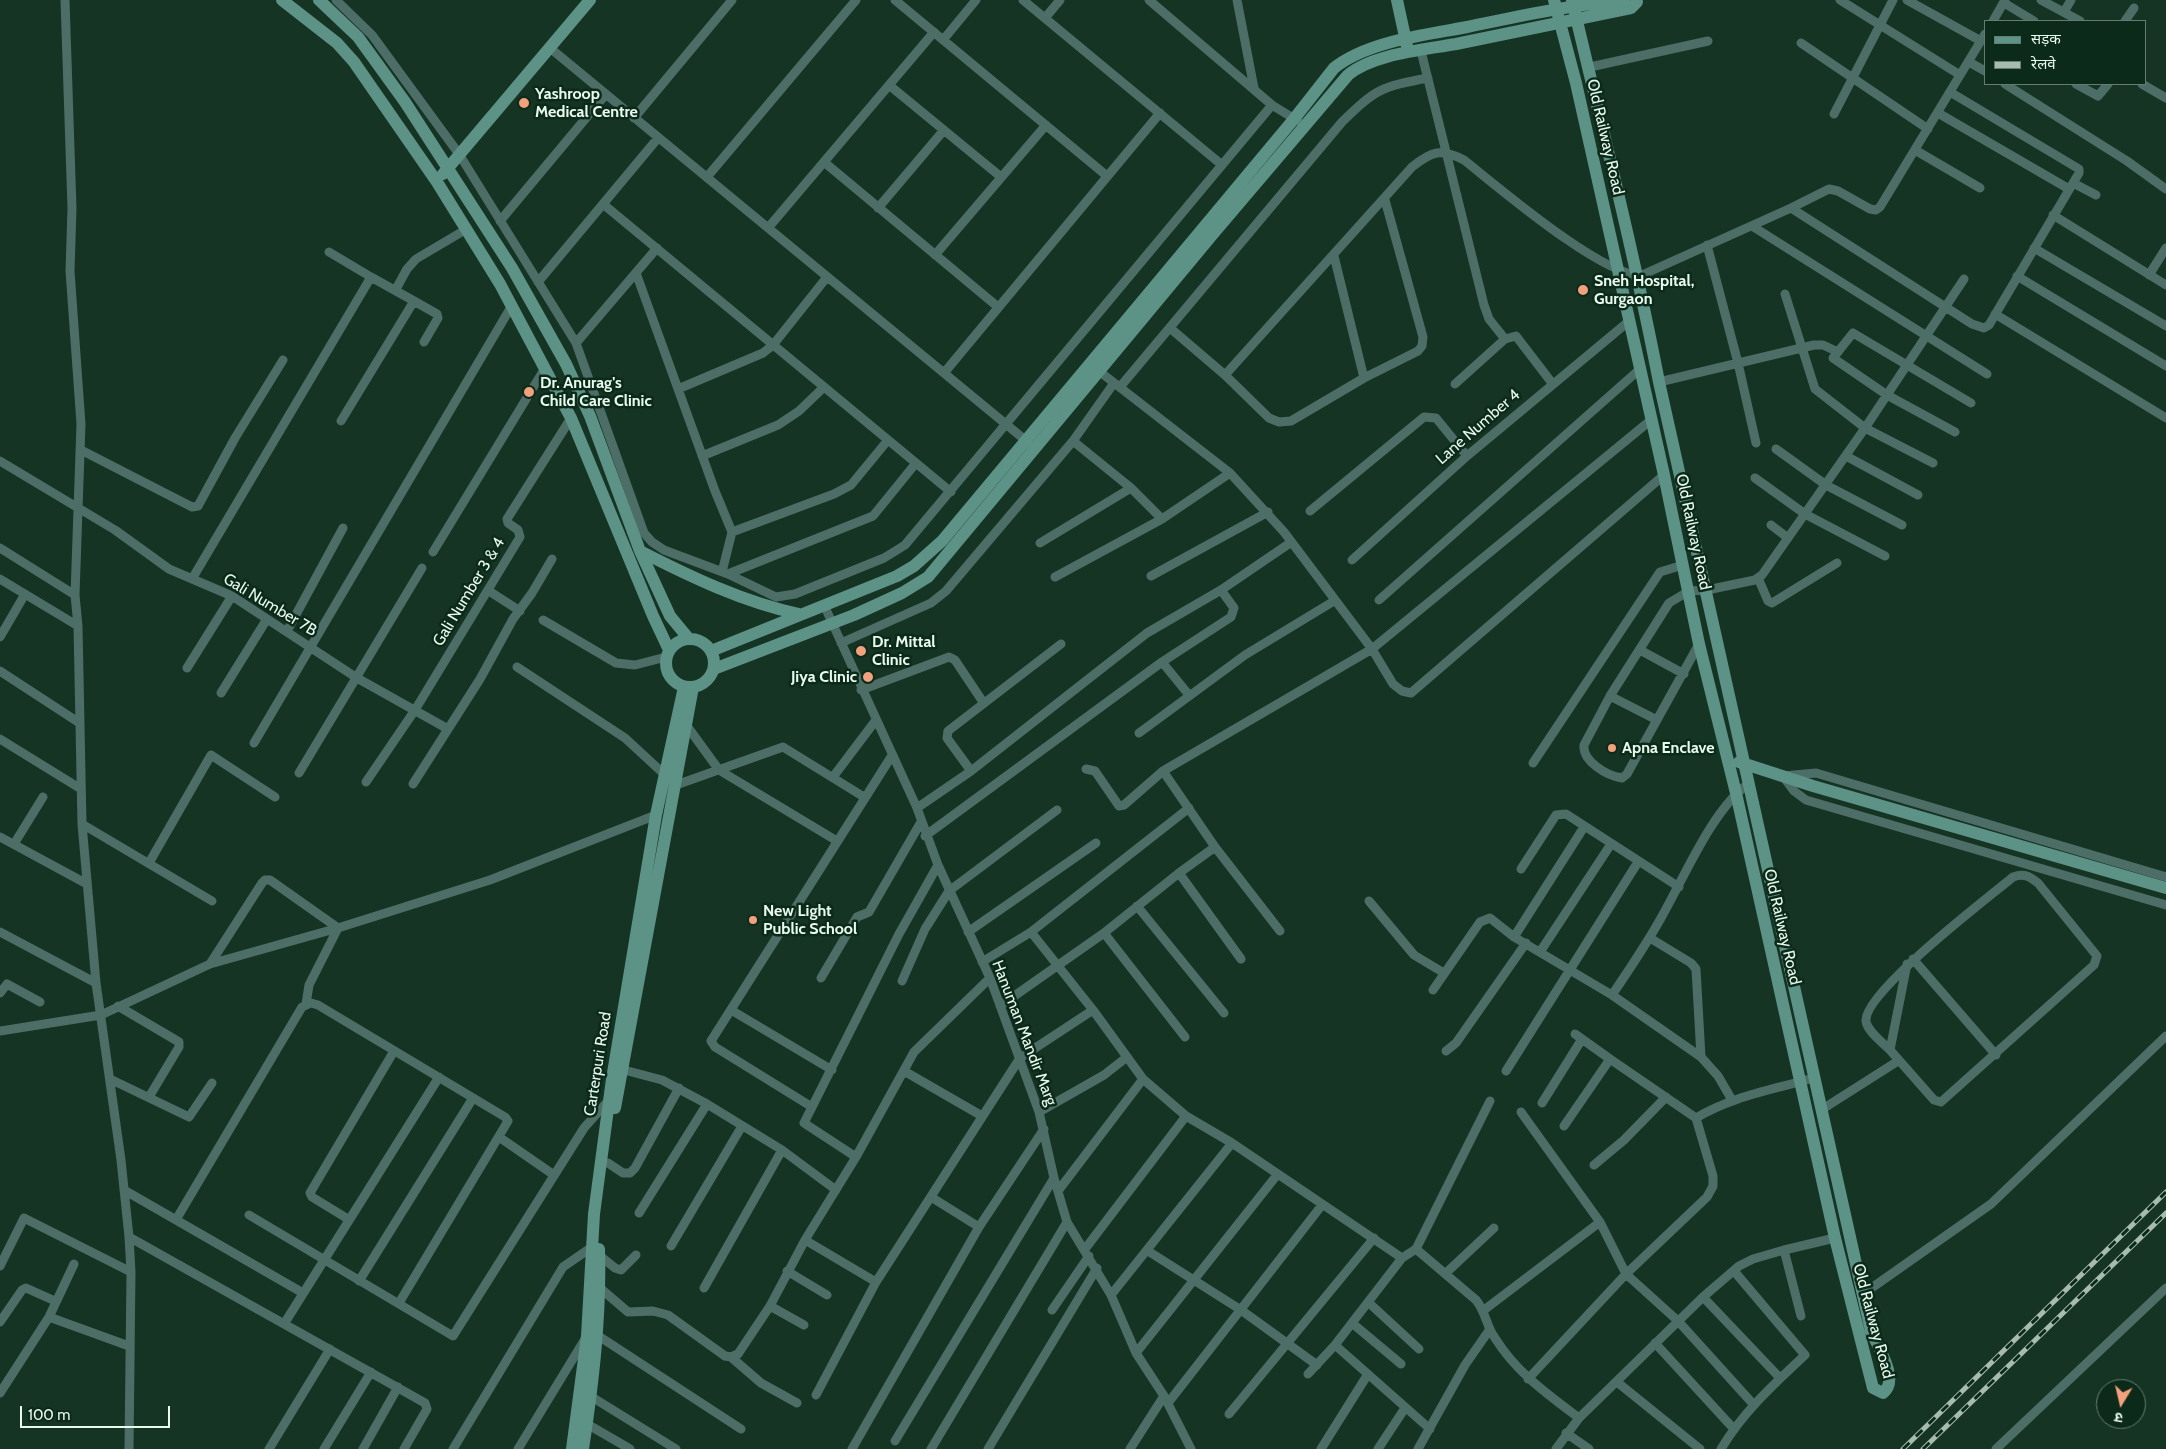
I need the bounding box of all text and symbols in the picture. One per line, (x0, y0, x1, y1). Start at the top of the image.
legend (1984, 20, 2146, 85)
text: सड़क (2031, 30, 2061, 48)
text: रेलवे (2031, 55, 2056, 73)
street label: Old Railway Road (1582, 77, 1628, 197)
place label: Yashroop Medical Centre (535, 84, 638, 122)
marker: Yashroop Medical Centre (517, 96, 531, 110)
place label: Sneh Hospital, Gurgaon (1594, 271, 1694, 309)
marker: Sneh Hospital, Gurgaon (1576, 283, 1590, 297)
place label: Dr. Anurag's Child Care Clinic (540, 373, 652, 411)
marker: Dr. Anurag's Child Care Clinic (522, 385, 536, 399)
street label: Lane Number 4 (1432, 385, 1524, 469)
street label: Old Railway Road (1671, 472, 1715, 592)
street label: Gali Number 3 & 4 (429, 534, 509, 650)
street label: Gali Number 7B (220, 569, 320, 641)
place label: Dr. Mittal Clinic (872, 632, 936, 670)
marker: Dr. Mittal Clinic (854, 644, 868, 658)
place label: Jiya Clinic (791, 667, 857, 687)
marker: Jiya Clinic (861, 670, 875, 684)
place label: Apna Enclave (1622, 738, 1715, 758)
marker: Apna Enclave (1606, 742, 1618, 754)
street label: Old Railway Road (1759, 867, 1805, 987)
place label: New Light Public School (763, 901, 857, 939)
marker: New Light Public School (747, 914, 759, 926)
street label: Hanuman Mandir Marg (987, 958, 1061, 1108)
street label: Carterpuri Road (580, 1011, 616, 1117)
street label: Old Railway Road (1848, 1262, 1898, 1380)
north arrow (2096, 1379, 2146, 1429)
scale bar (22, 1396, 172, 1428)
text: 100 m (28, 1406, 70, 1424)
text: उ (2113, 1408, 2124, 1427)

